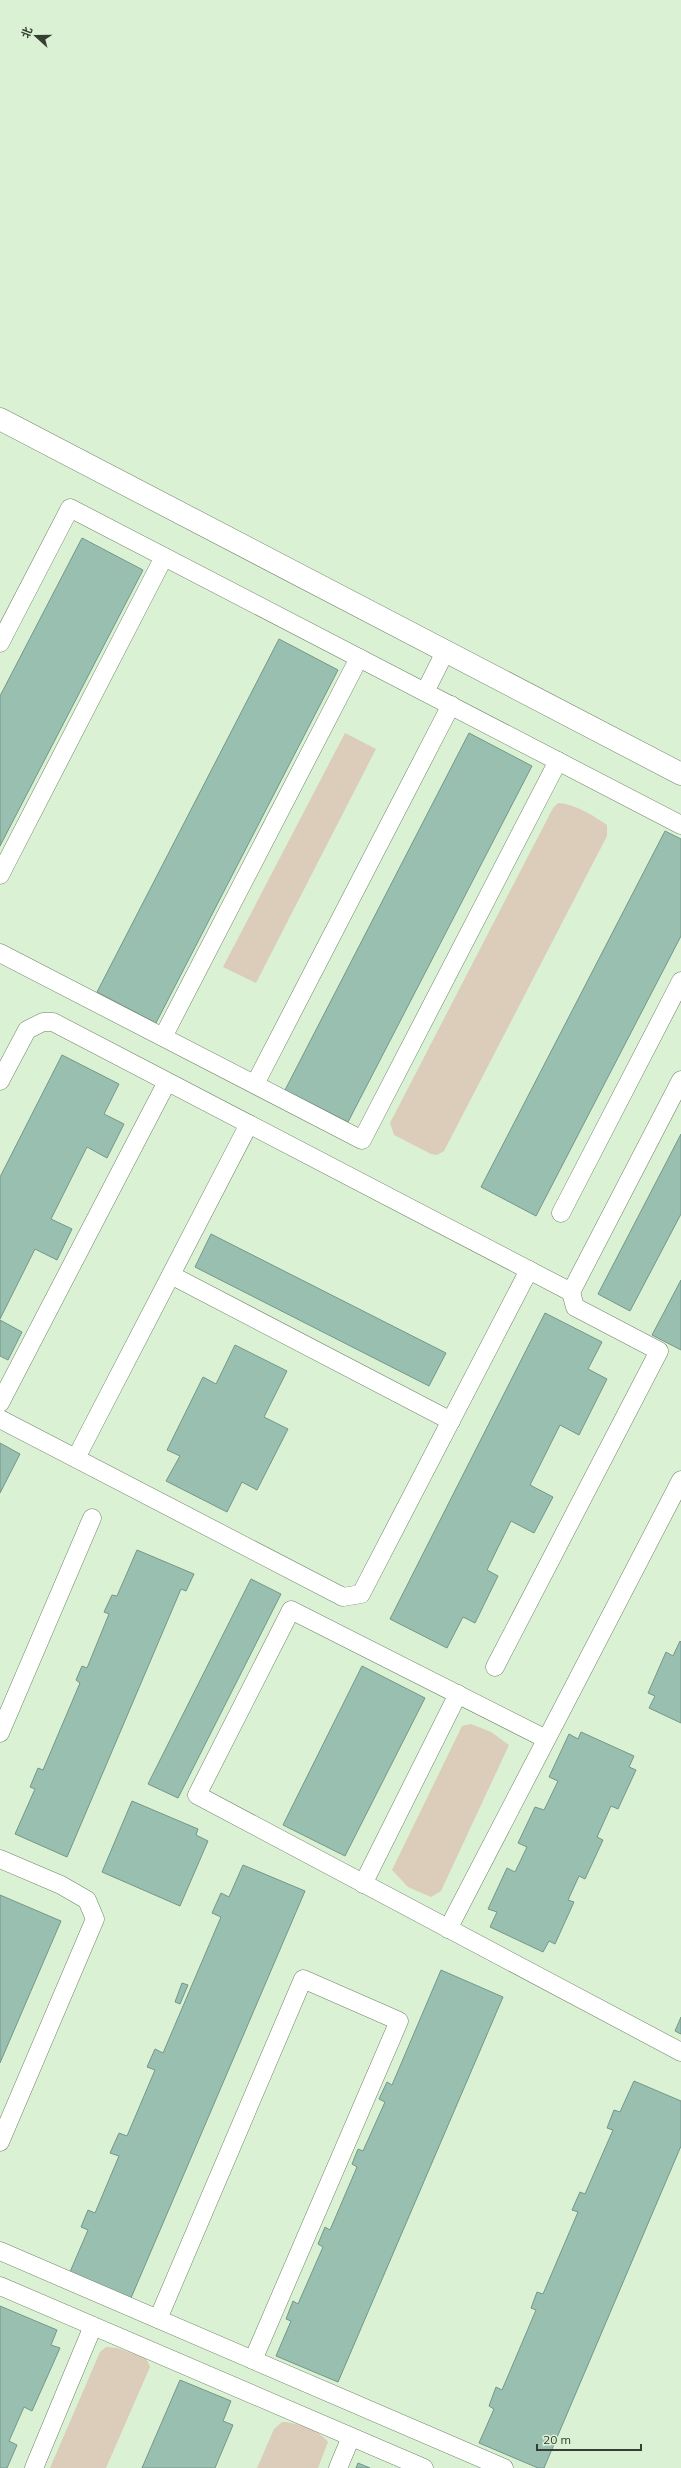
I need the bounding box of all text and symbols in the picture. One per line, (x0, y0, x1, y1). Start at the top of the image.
north arrow (16, 16, 56, 56)
text: 北 (18, 25, 35, 40)
scale bar (537, 2426, 641, 2452)
text: 20 m (543, 2432, 571, 2447)

